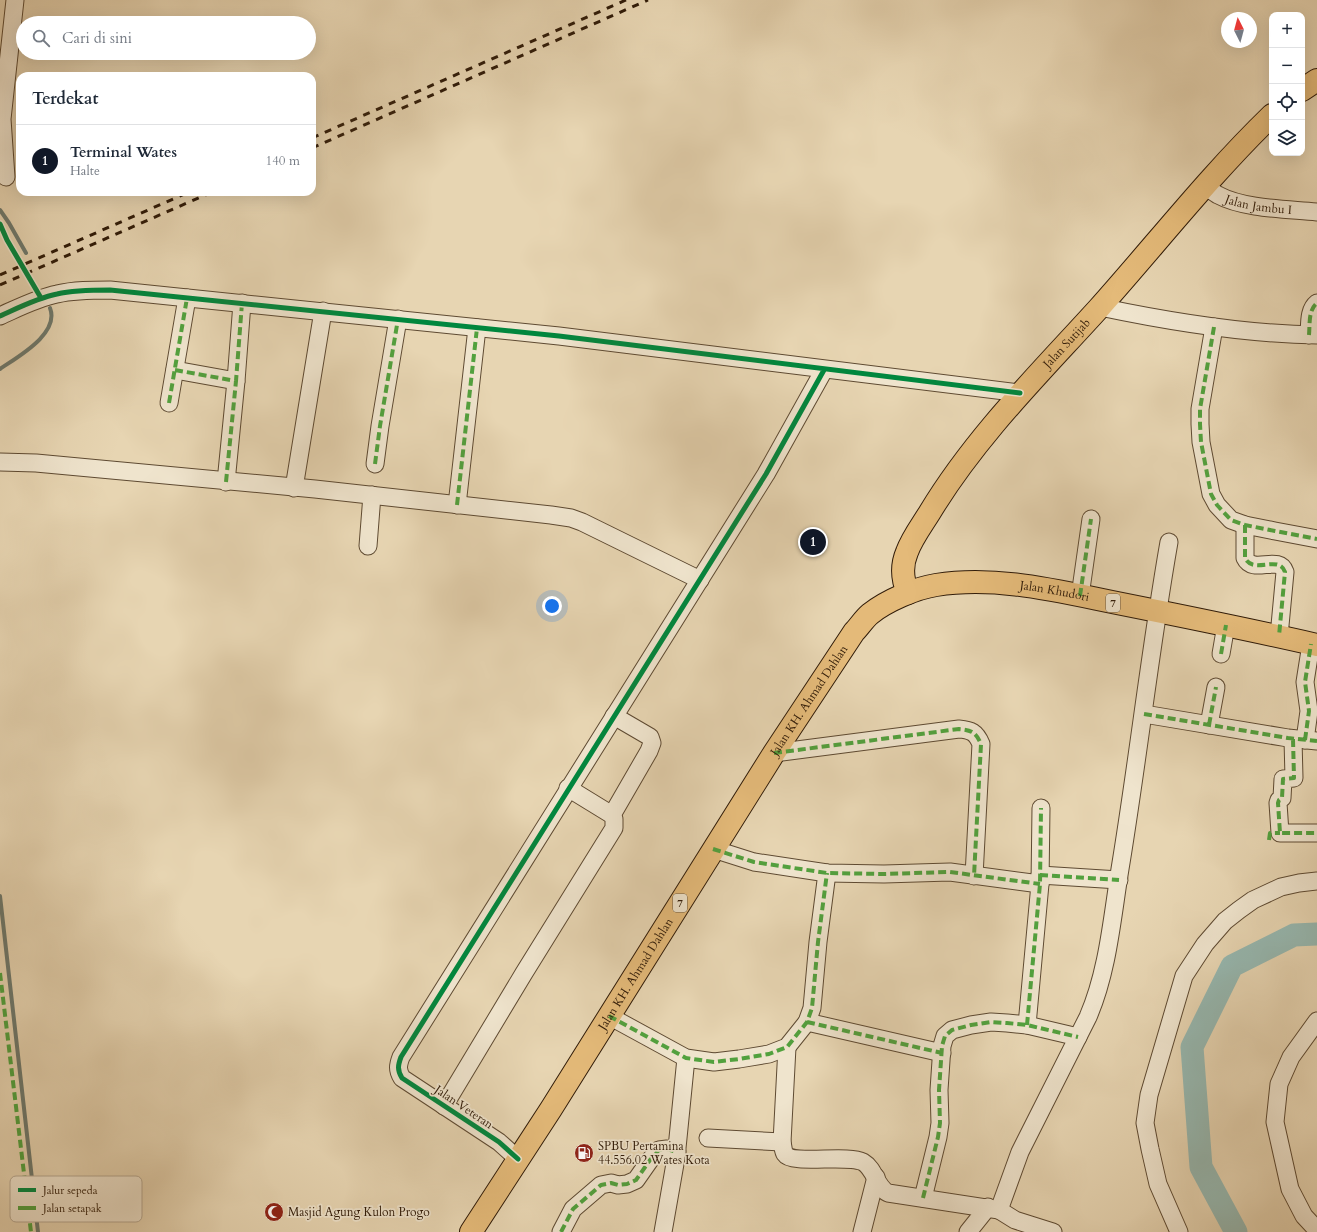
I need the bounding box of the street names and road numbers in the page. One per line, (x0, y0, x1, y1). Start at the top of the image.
street label: Jalan Jambu I (1221, 190, 1293, 218)
street label: Jalan Sutijab (1038, 315, 1094, 373)
street label: Jalan Khudori (1017, 577, 1091, 605)
road number: 7 (1106, 594, 1120, 612)
street label: Jalan KH. Ahmad Dahlan (765, 642, 851, 760)
road number: 7 (673, 894, 687, 912)
street label: Jalan KH. Ahmad Dahlan (593, 915, 677, 1035)
street label: Jalan Veteran (430, 1080, 497, 1133)

